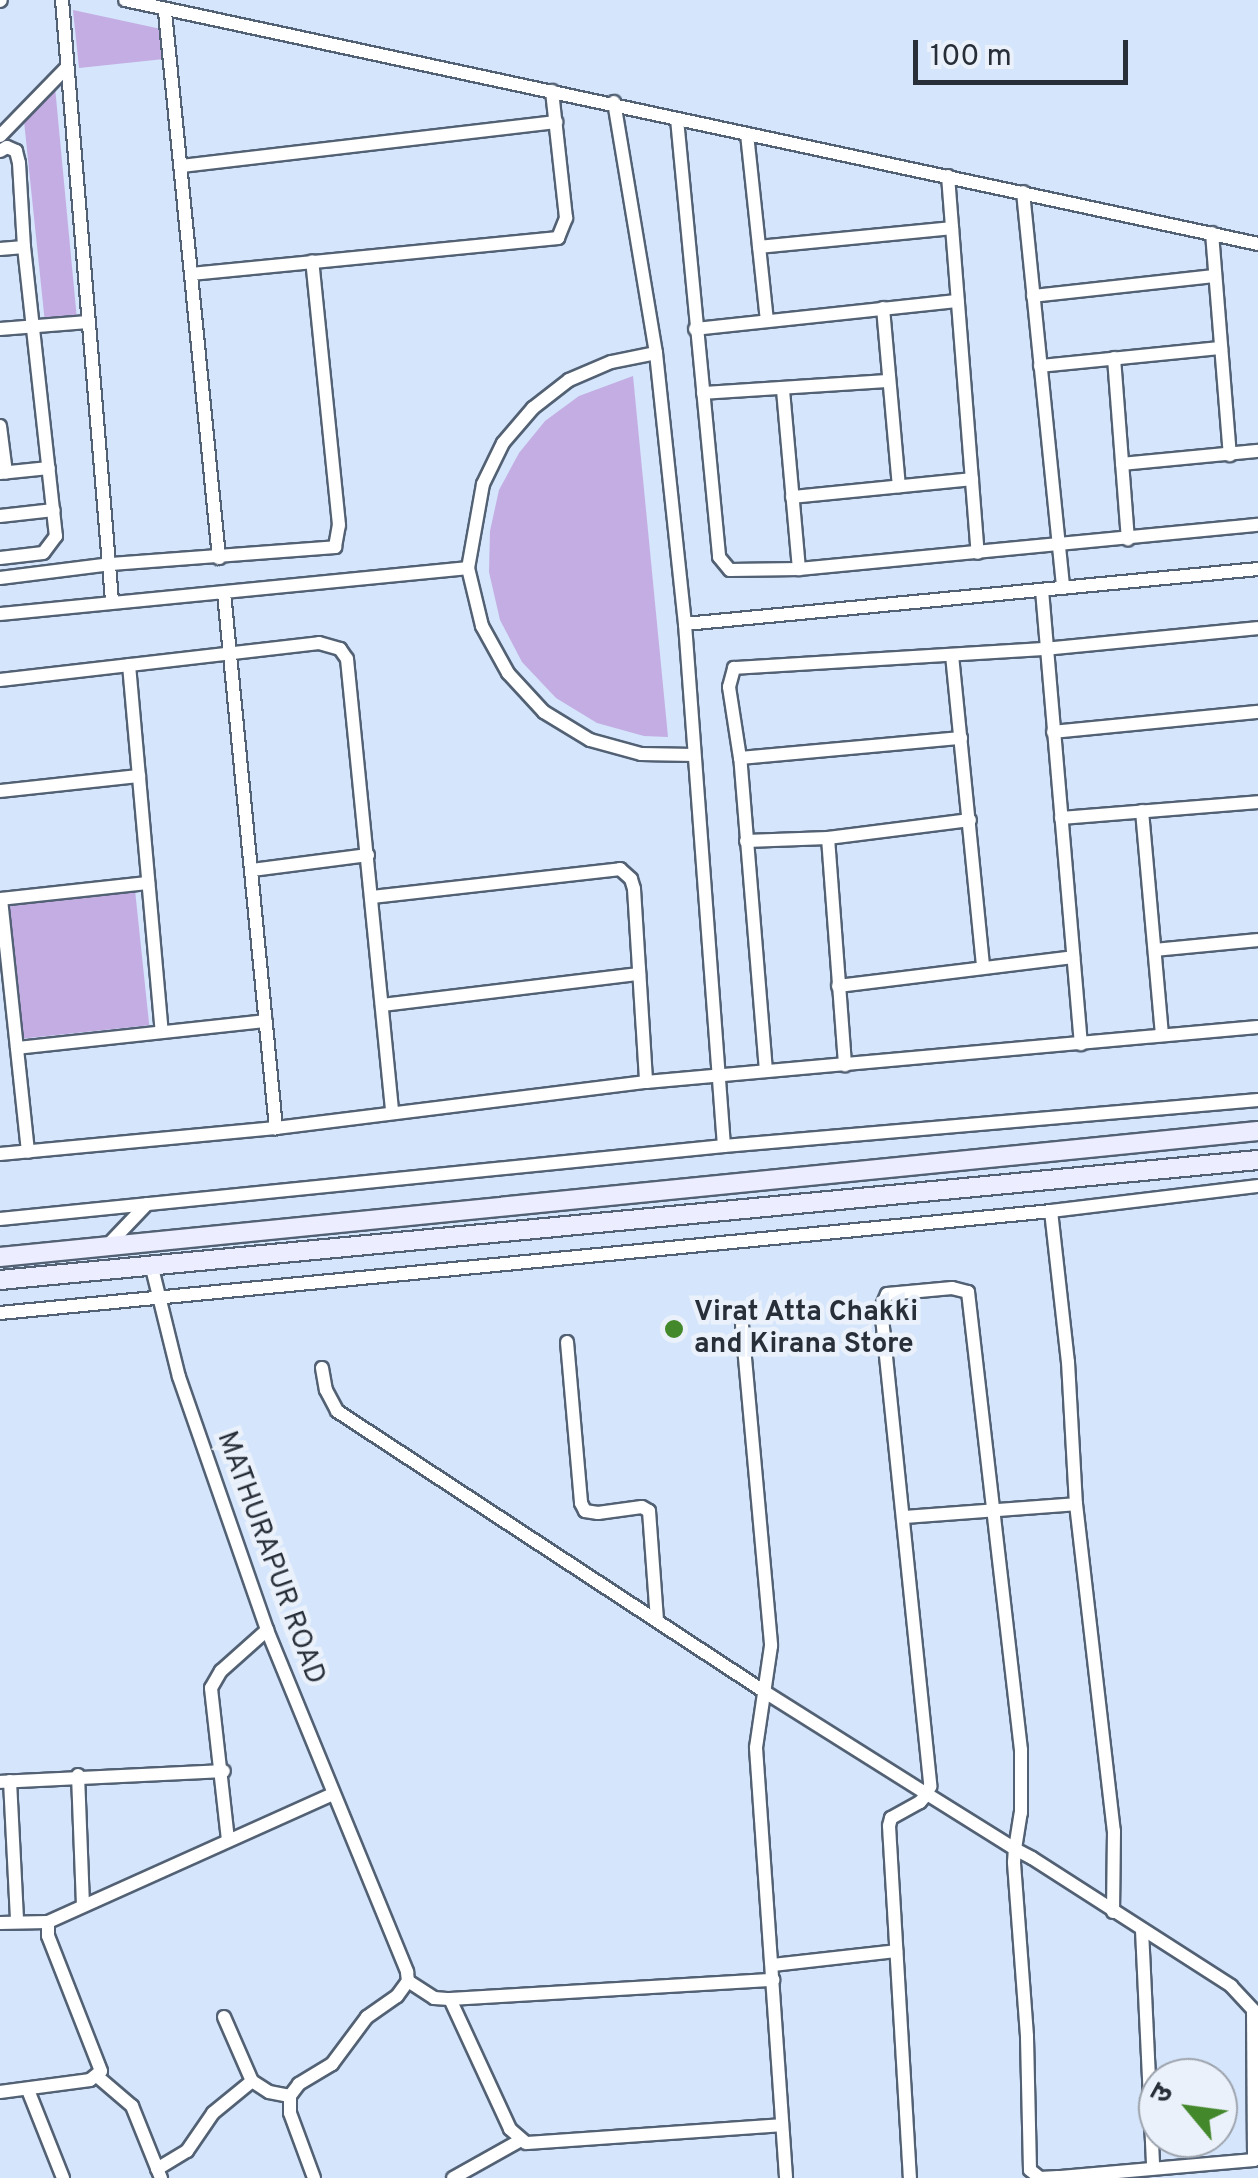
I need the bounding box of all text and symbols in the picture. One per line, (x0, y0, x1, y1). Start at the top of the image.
scale bar (918, 20, 1133, 82)
text: 100 m (930, 39, 1012, 76)
place label: Virat Atta Chakki and Kirana Store (694, 1296, 919, 1362)
marker: Virat Atta Chakki and Kirana Store (663, 1318, 685, 1340)
street label: MATHURAPUR ROAD (209, 1427, 331, 1689)
north arrow (1138, 2058, 1238, 2158)
text: उ (1144, 2079, 1183, 2110)

